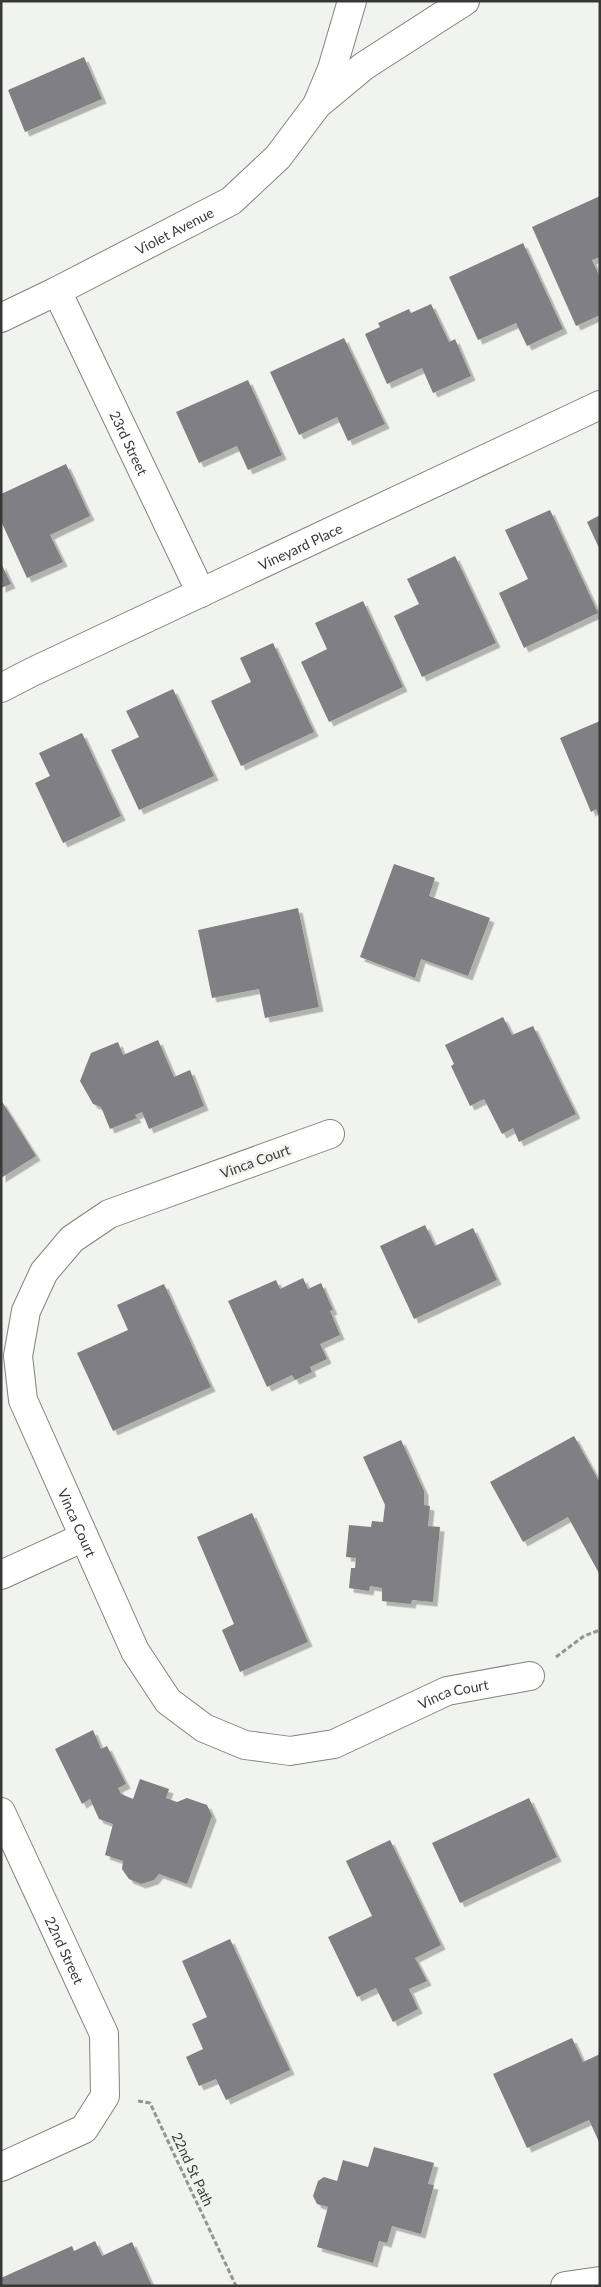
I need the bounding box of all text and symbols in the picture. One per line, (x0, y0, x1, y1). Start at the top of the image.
street label: Violet Avenue (132, 203, 216, 258)
street label: 23rd Street (107, 408, 152, 478)
street label: Vineyard Place (255, 519, 345, 573)
street label: Vinca Court (218, 1141, 292, 1181)
street label: Vinca Court (55, 1486, 100, 1559)
street label: Vinca Court (415, 1675, 490, 1712)
street label: 22nd Street (42, 1913, 88, 1986)
street label: 22nd St Path (169, 2129, 217, 2209)

